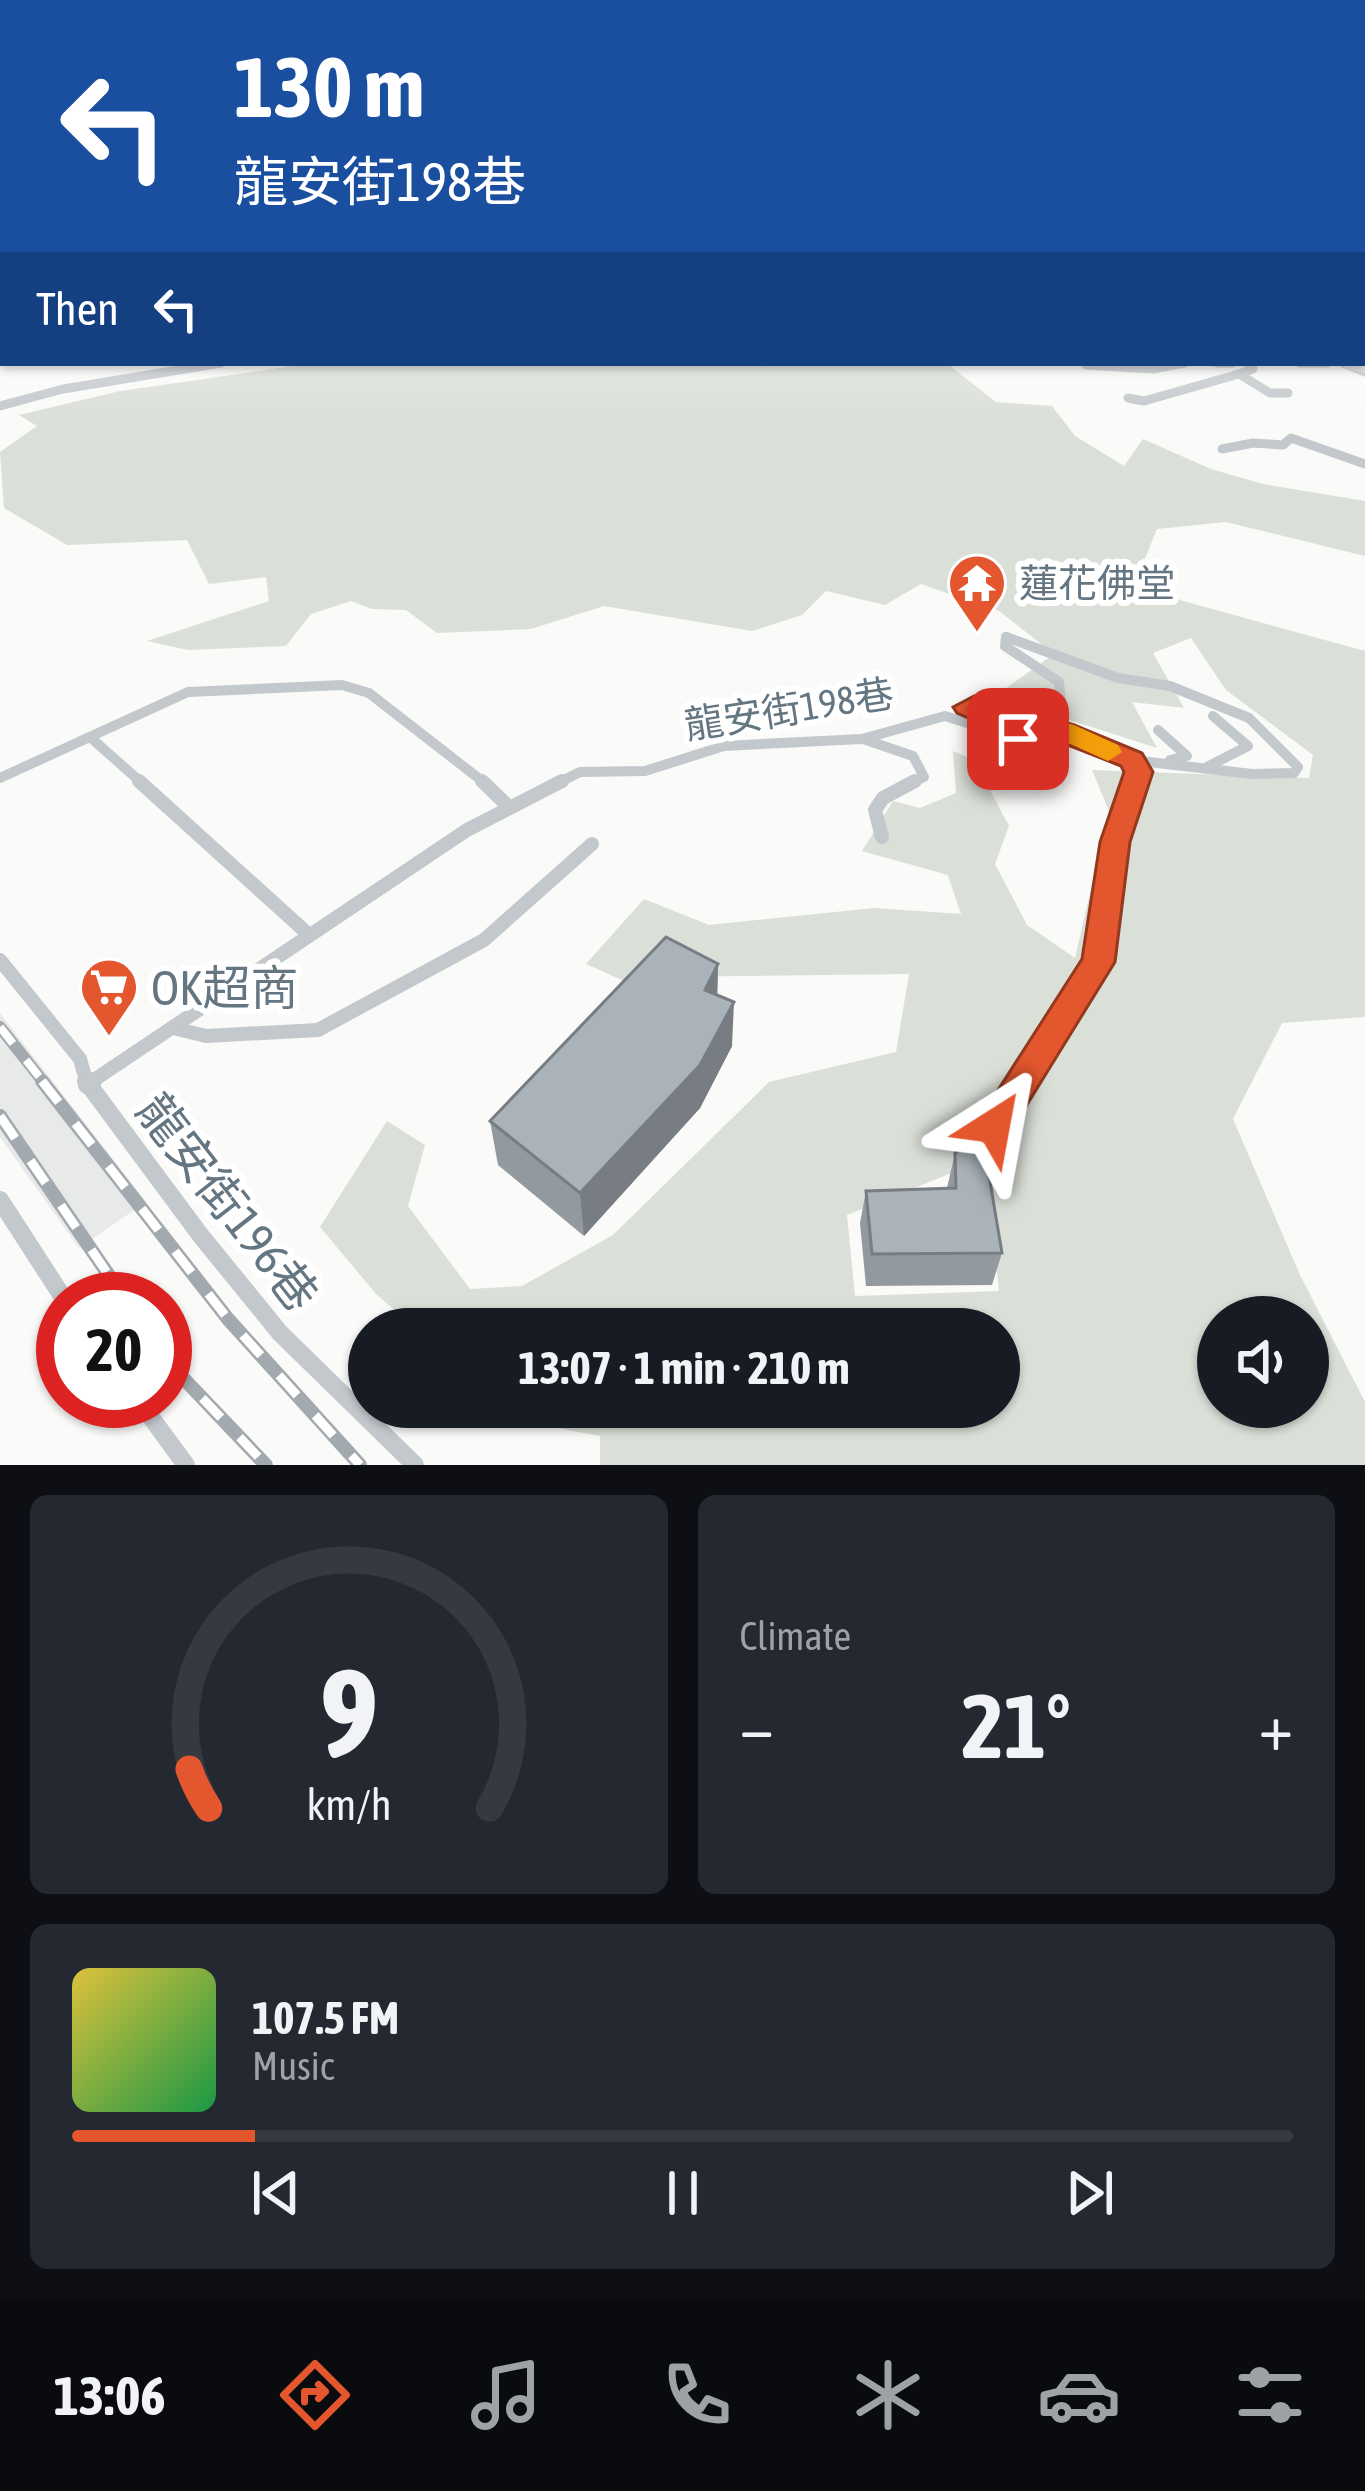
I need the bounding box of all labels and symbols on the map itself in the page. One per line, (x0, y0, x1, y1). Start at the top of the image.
temple icon: 蓮花佛堂 (946, 552, 1008, 634)
place label: 蓮花佛堂 (1019, 561, 1175, 605)
street label: 龍安街198巷 (681, 671, 897, 747)
pin (967, 688, 1069, 790)
supermarket icon: OK超商 (78, 956, 140, 1038)
place label: OK超商 (151, 960, 299, 1015)
position arrow (931, 1063, 1057, 1189)
street label: 龍安街196巷 (126, 1083, 330, 1321)
speed limit sign: 20 (36, 1272, 192, 1428)

